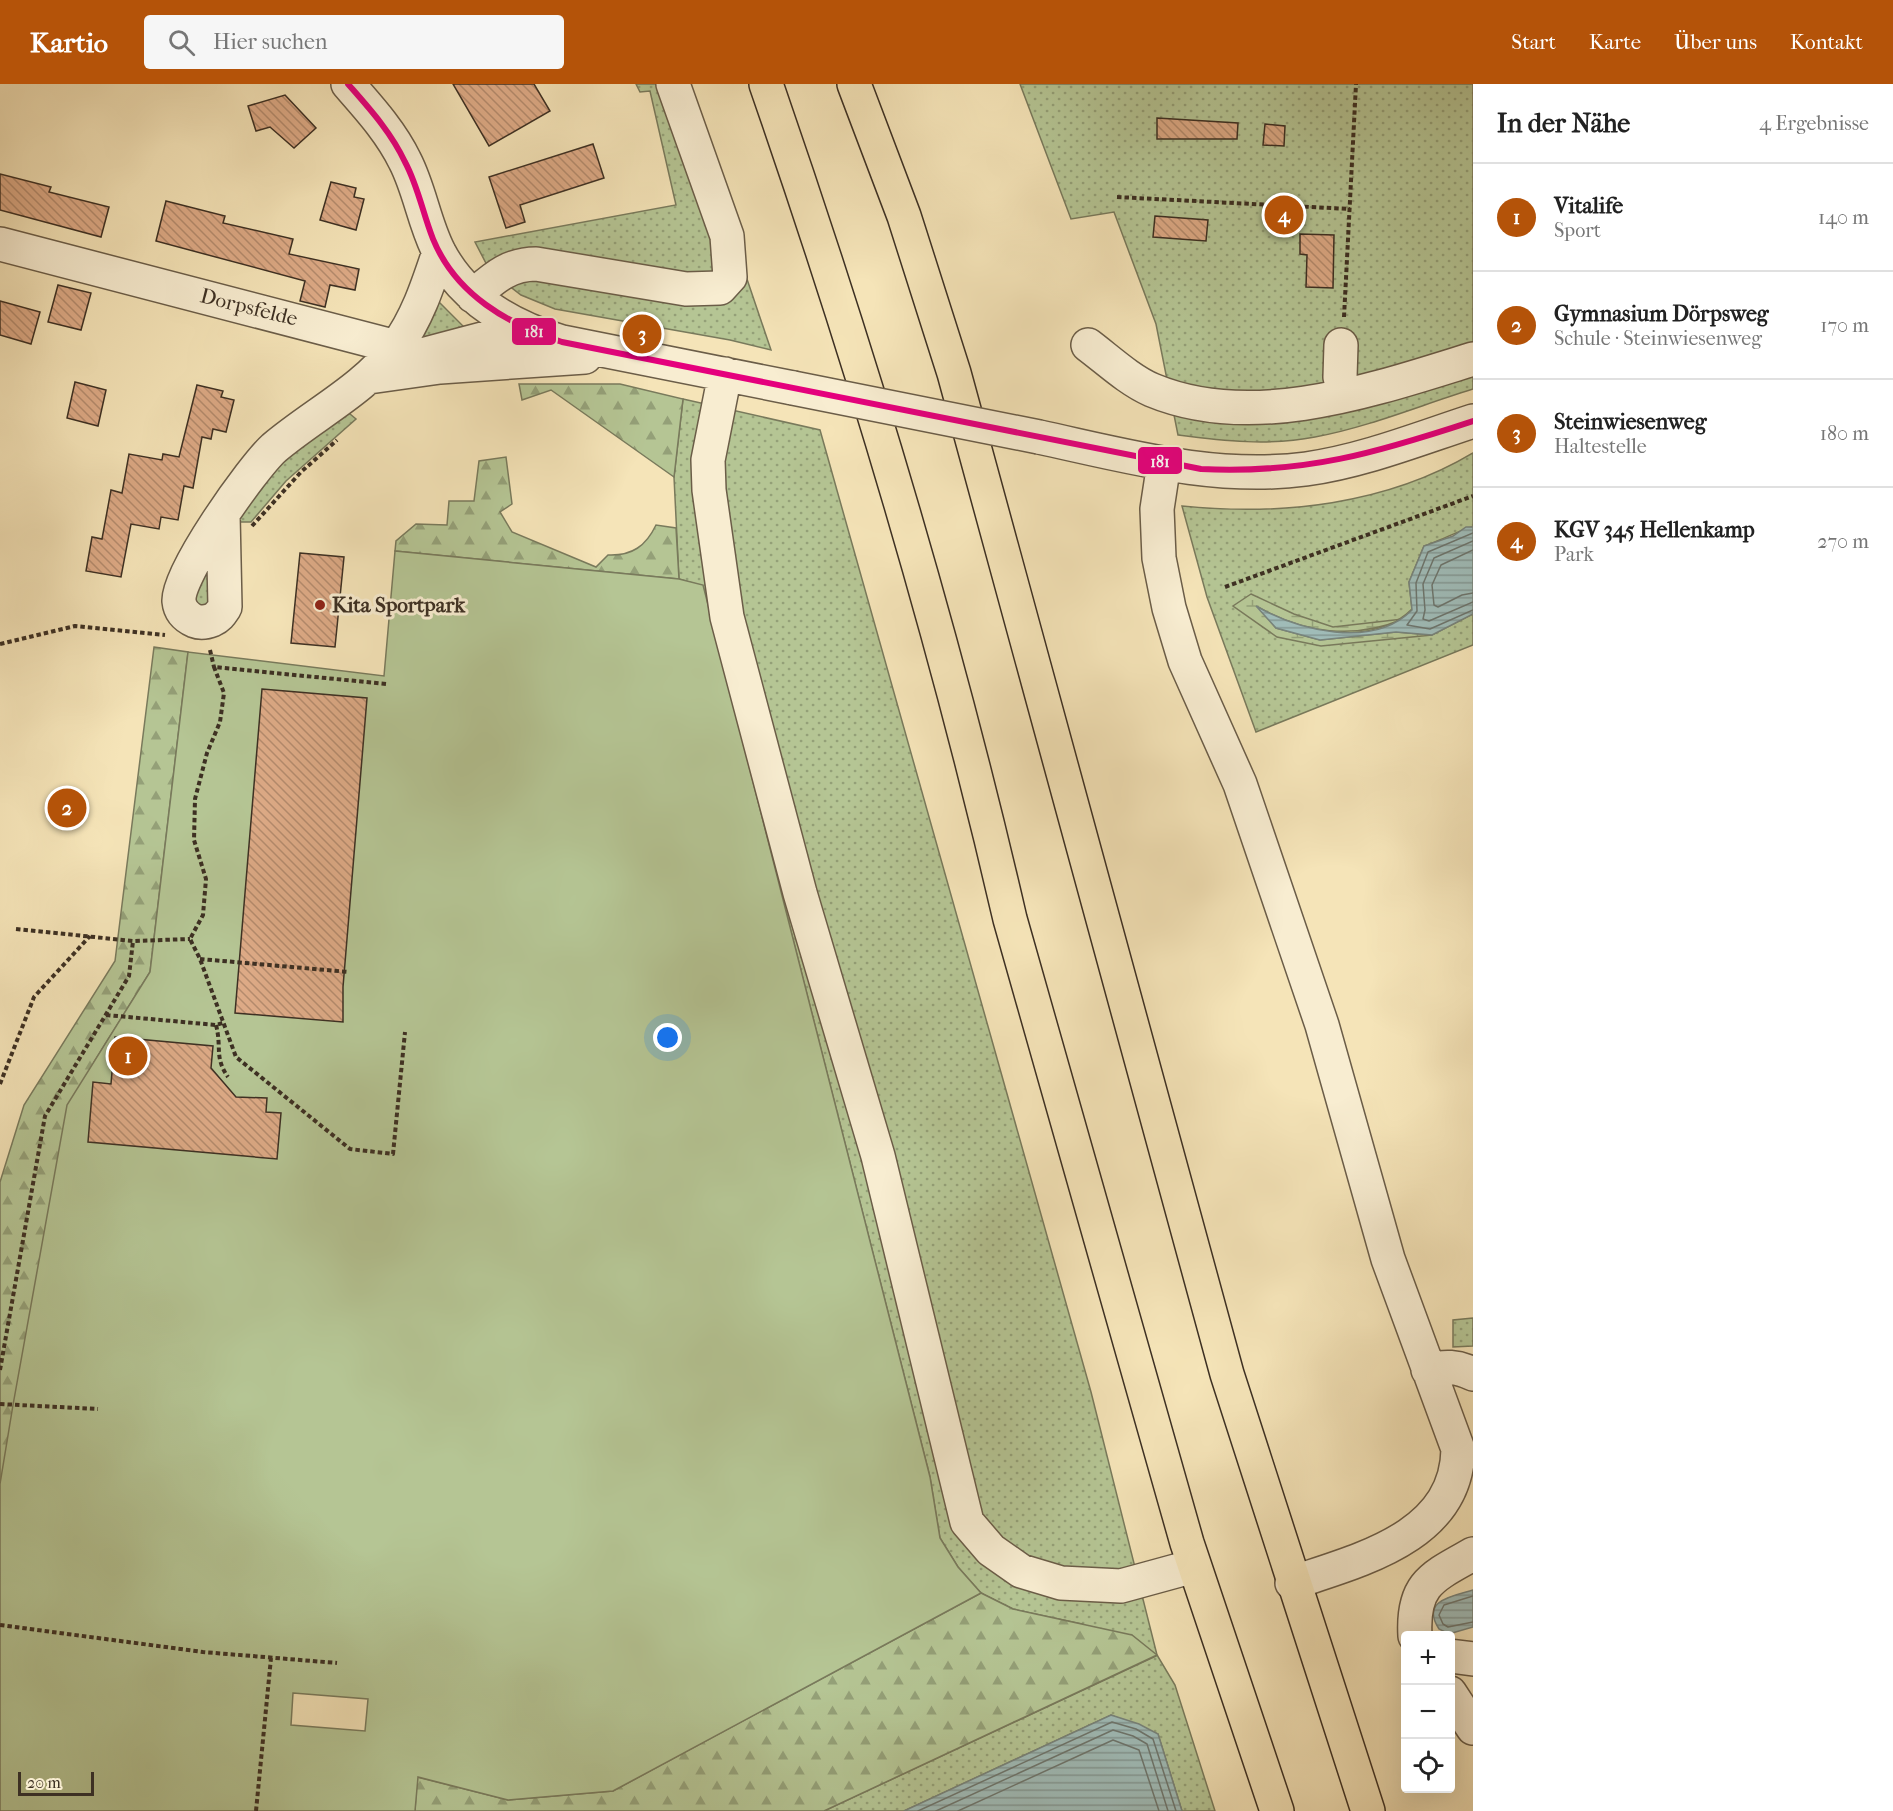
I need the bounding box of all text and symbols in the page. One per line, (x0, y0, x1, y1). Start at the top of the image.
search box (144, 15, 564, 69)
text: Kartio (30, 26, 108, 59)
icon: search (165, 26, 198, 59)
text: Hier suchen (213, 29, 328, 55)
text: Start (1511, 30, 1556, 54)
text: Karte (1589, 30, 1641, 54)
text: Über uns (1674, 30, 1757, 54)
text: Kontakt (1790, 30, 1863, 54)
text: In der Nähe (1497, 108, 1630, 139)
text: 4 Ergebnisse (1759, 112, 1869, 135)
pin: 4 (1264, 192, 1304, 238)
text: Vitalife (1554, 193, 1623, 219)
text: 1 (1513, 206, 1520, 229)
text: 140 m (1818, 206, 1869, 229)
text: Sport (1554, 219, 1601, 242)
street label: Dorpsfelde (198, 283, 300, 331)
text: Gymnasium Dörpsweg (1554, 301, 1769, 327)
pin: 3 (622, 312, 662, 356)
text: 2 (1511, 314, 1522, 337)
text: 170 m (1820, 314, 1869, 337)
line badge: 181 (511, 317, 557, 346)
text: 181 (524, 322, 544, 341)
text: Schule · Steinwiesenweg (1554, 327, 1762, 350)
text: Steinwiesenweg (1554, 409, 1706, 435)
text: 3 (1512, 422, 1521, 445)
text: 180 m (1820, 422, 1869, 445)
text: Haltestelle (1554, 435, 1647, 458)
line badge: 181 (1137, 446, 1183, 475)
text: 181 (1150, 452, 1170, 471)
text: KGV 345 Hellenkamp (1554, 517, 1755, 543)
text: 4 (1511, 530, 1522, 553)
text: 270 m (1817, 530, 1869, 553)
text: Park (1554, 543, 1594, 566)
place label: Kita Sportpark (332, 593, 466, 617)
marker: Kita Sportpark (313, 598, 327, 612)
pin: 2 (48, 786, 86, 830)
your location (653, 1023, 682, 1052)
pin: 1 (108, 1034, 148, 1078)
map controls (1401, 1631, 1455, 1793)
button: + (1401, 1631, 1455, 1685)
button: − (1401, 1685, 1455, 1739)
button: locate (1401, 1739, 1455, 1793)
scale bar (18, 1769, 94, 1796)
text: 20 m (27, 1773, 61, 1792)

